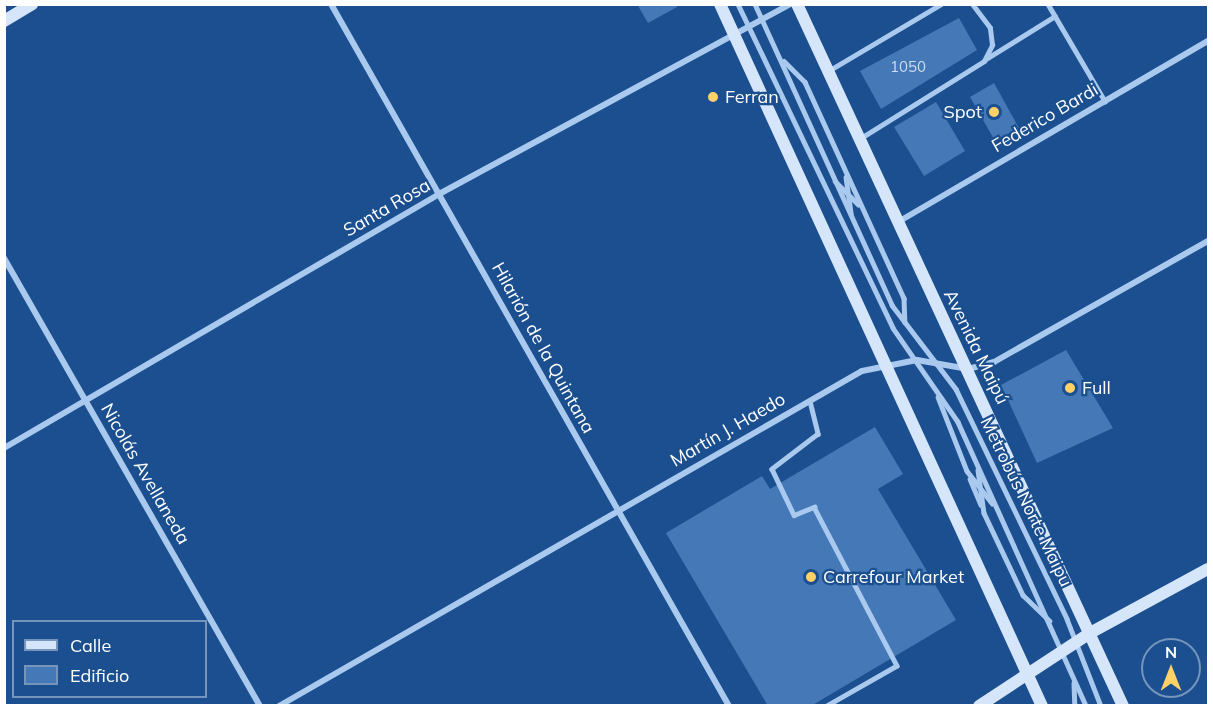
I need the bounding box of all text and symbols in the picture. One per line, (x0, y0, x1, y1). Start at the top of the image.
house number: 1050 (890, 58, 926, 76)
street label: Federico Bardi (988, 79, 1102, 157)
place label: Ferran (725, 86, 779, 108)
marker: Ferran (706, 90, 720, 104)
place label: Spot (943, 101, 982, 123)
marker: Spot (987, 105, 1001, 119)
street label: Santa Rosa (340, 174, 434, 242)
street label: Hilarión de la Quintana (487, 259, 599, 437)
street label: Avenida Maipú (939, 286, 1013, 408)
place label: Full (1082, 377, 1111, 399)
marker: Full (1063, 381, 1077, 395)
street label: Martín J. Haedo (667, 388, 789, 472)
street label: Nicolás Avellaneda (96, 400, 194, 548)
street label: Metrobús Norte Maipu (975, 414, 1077, 590)
place label: Carrefour Market (823, 566, 964, 588)
marker: Carrefour Market (804, 570, 818, 584)
legend (12, 620, 207, 698)
text: Calle (70, 634, 111, 657)
north arrow (1141, 638, 1201, 698)
text: N (1165, 642, 1177, 662)
text: Edificio (70, 664, 129, 687)

